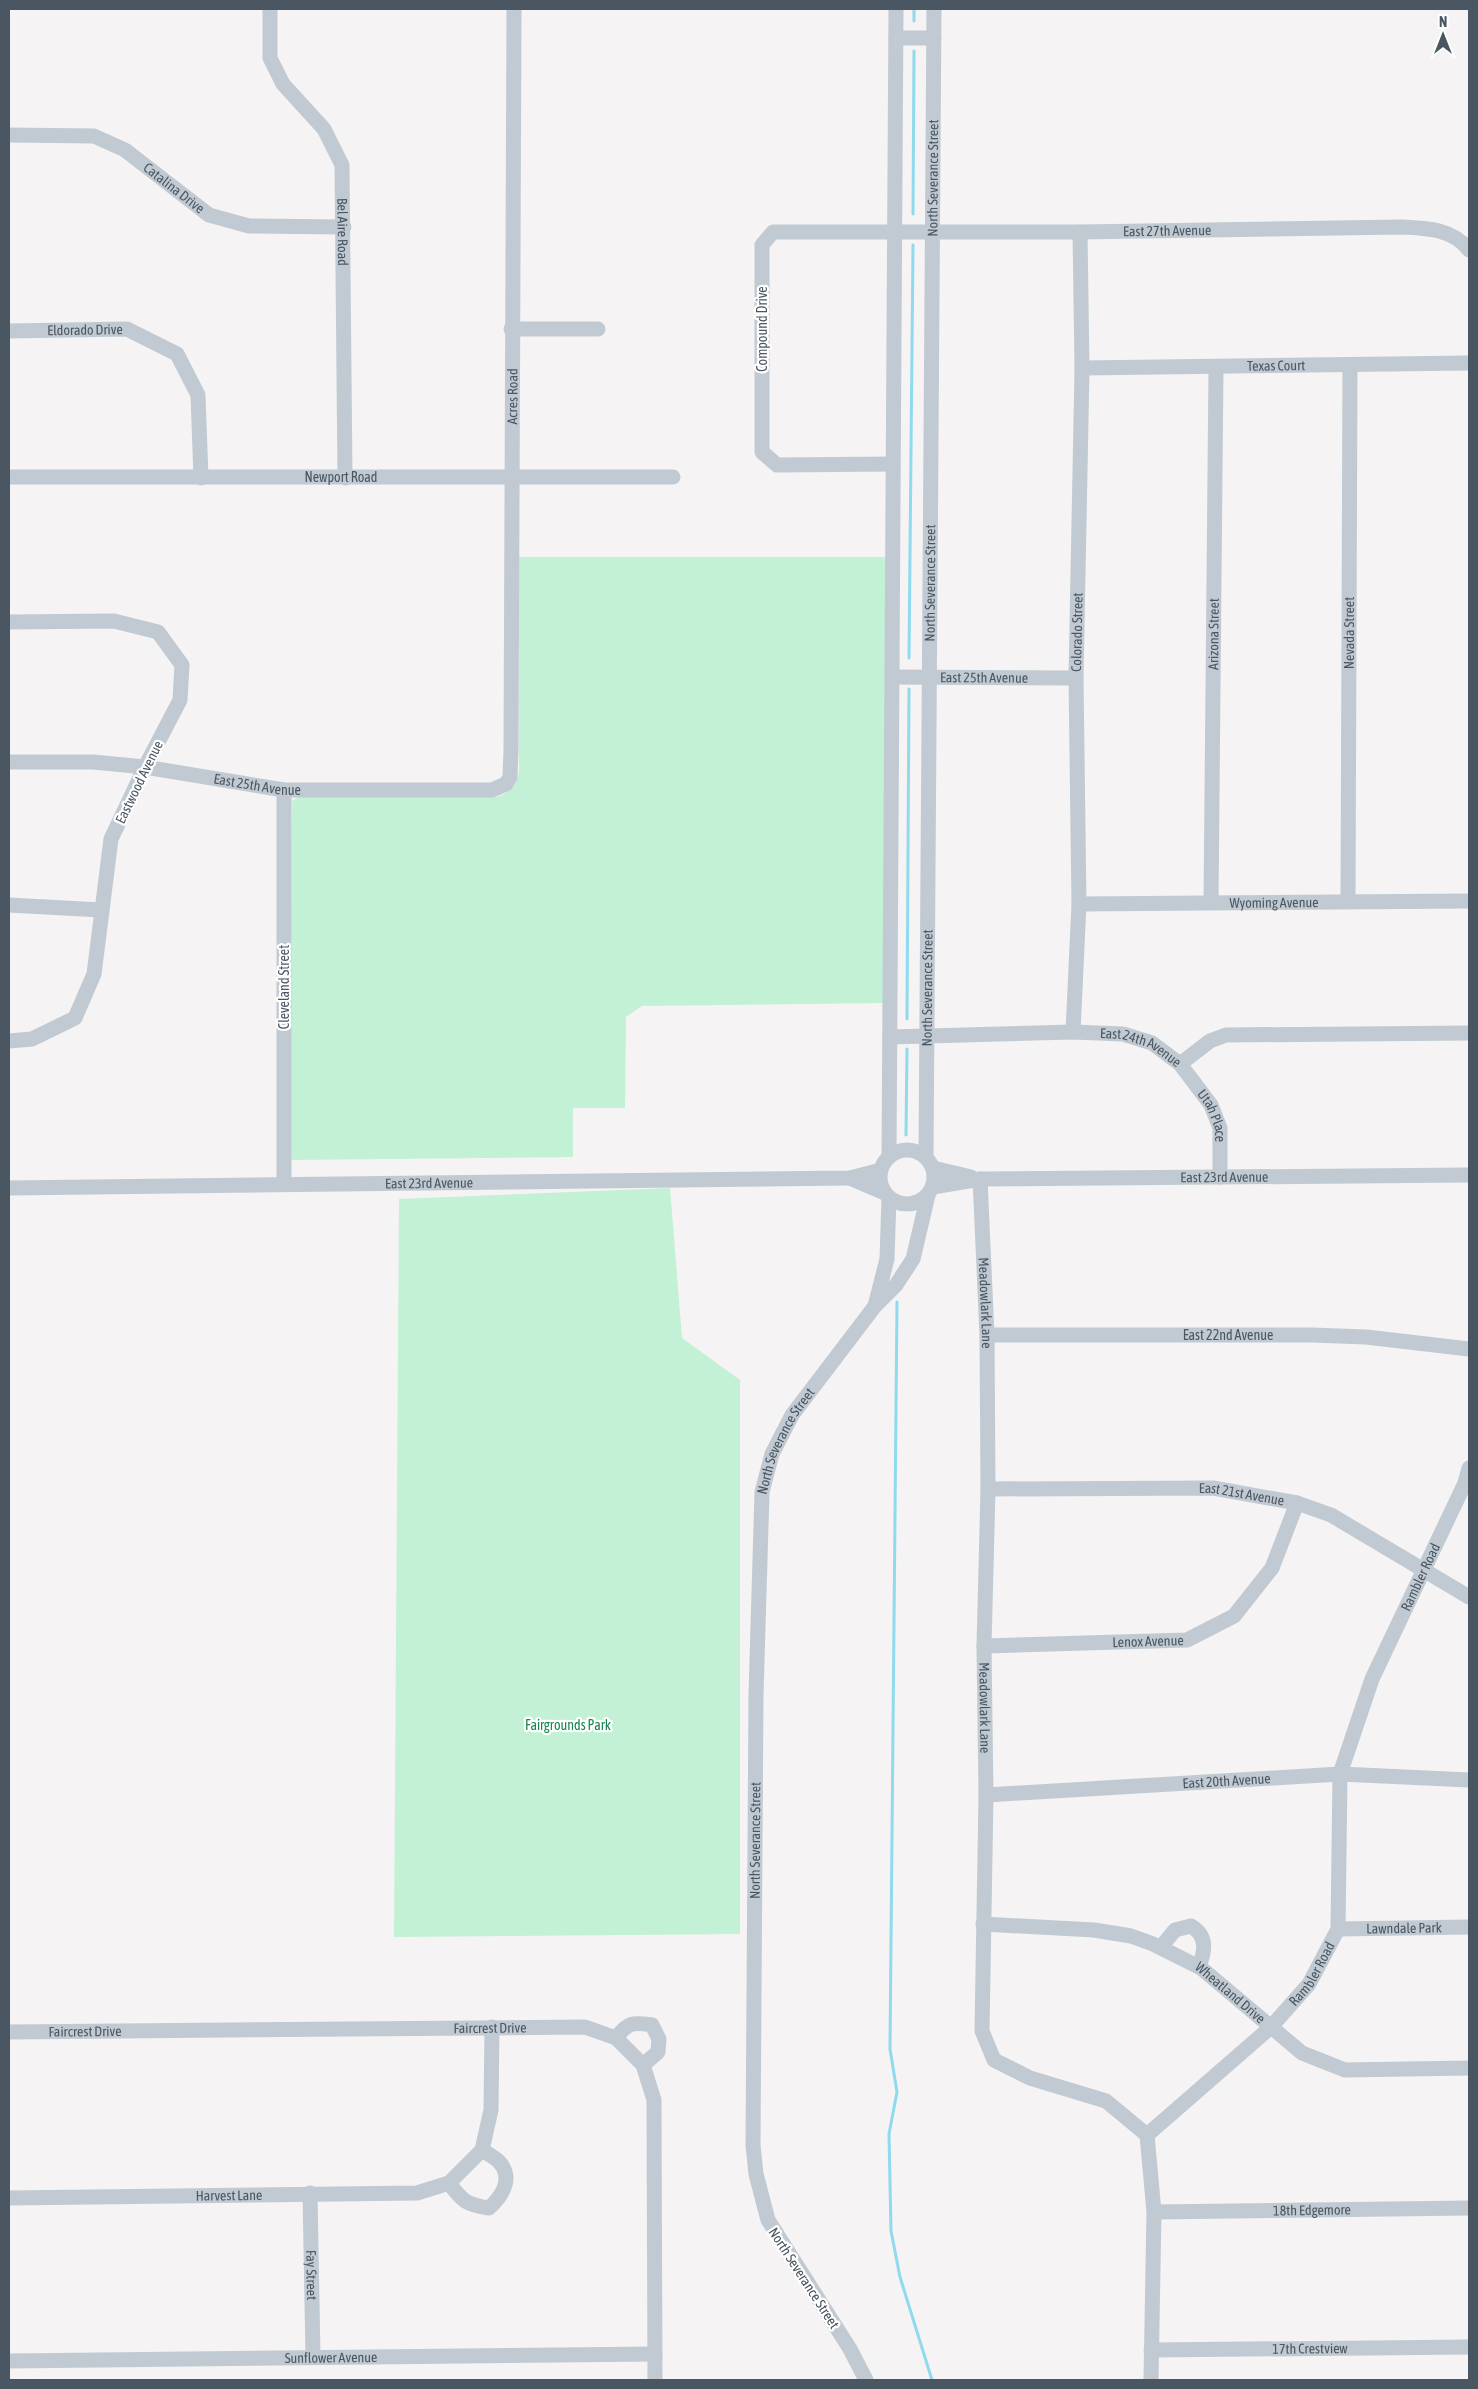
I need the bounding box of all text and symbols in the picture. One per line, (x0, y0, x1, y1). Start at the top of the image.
north arrow (1418, 10, 1468, 60)
text: N (1439, 14, 1447, 30)
street label: North Severance Street (924, 119, 941, 237)
street label: Catalina Drive (140, 159, 208, 217)
street label: Bel Aire Road (334, 198, 351, 266)
street label: East 27th Avenue (1123, 222, 1211, 239)
street label: Compound Drive (754, 286, 770, 372)
street label: Eldorado Drive (47, 321, 123, 338)
street label: Texas Court (1247, 357, 1305, 374)
street label: Acres Road (504, 368, 521, 425)
street label: Newport Road (305, 469, 377, 485)
street label: North Severance Street (922, 524, 938, 642)
street label: Colorado Street (1068, 592, 1086, 672)
street label: Nevada Street (1341, 597, 1357, 669)
street label: Arizona Street (1205, 598, 1222, 670)
street label: East 25th Avenue (940, 669, 1028, 686)
street label: Eastwood Avenue (112, 738, 166, 826)
street label: East 25th Avenue (212, 770, 301, 798)
street label: Wyoming Avenue (1229, 894, 1319, 911)
street label: North Severance Street (919, 929, 936, 1047)
street label: Cleveland Street (276, 945, 292, 1029)
street label: East 24th Avenue (1100, 1025, 1184, 1070)
street label: Utah Place (1194, 1086, 1228, 1142)
street label: East 23rd Avenue (1180, 1169, 1268, 1185)
street label: East 23rd Avenue (385, 1174, 473, 1192)
street label: Meadowlark Lane (976, 1257, 995, 1349)
street label: East 22nd Avenue (1183, 1327, 1273, 1343)
street label: North Severance Street (754, 1385, 818, 1496)
street label: East 21st Avenue (1199, 1480, 1285, 1509)
street label: Rambler Road (1397, 1541, 1443, 1614)
street label: Lenox Avenue (1112, 1632, 1184, 1650)
street label: Meadowlark Lane (976, 1662, 993, 1754)
park label: Fairgrounds Park (525, 1717, 611, 1733)
street label: East 20th Avenue (1182, 1770, 1271, 1791)
street label: North Severance Street (747, 1782, 763, 1899)
street label: Lawndale Park (1366, 1919, 1442, 1937)
street label: Rambler Road (1286, 1939, 1338, 2009)
street label: Wheatland Drive (1192, 1959, 1269, 2027)
street label: Faircrest Drive (453, 2020, 527, 2036)
street label: Faircrest Drive (48, 2023, 122, 2040)
street label: Harvest Lane (195, 2187, 262, 2204)
street label: 18th Edgemore (1273, 2202, 1351, 2218)
street label: North Severance Street (765, 2225, 843, 2331)
street label: Fay Street (303, 2250, 320, 2300)
street label: 17th Crestview (1272, 2340, 1348, 2357)
street label: Sunflower Avenue (285, 2349, 377, 2366)

